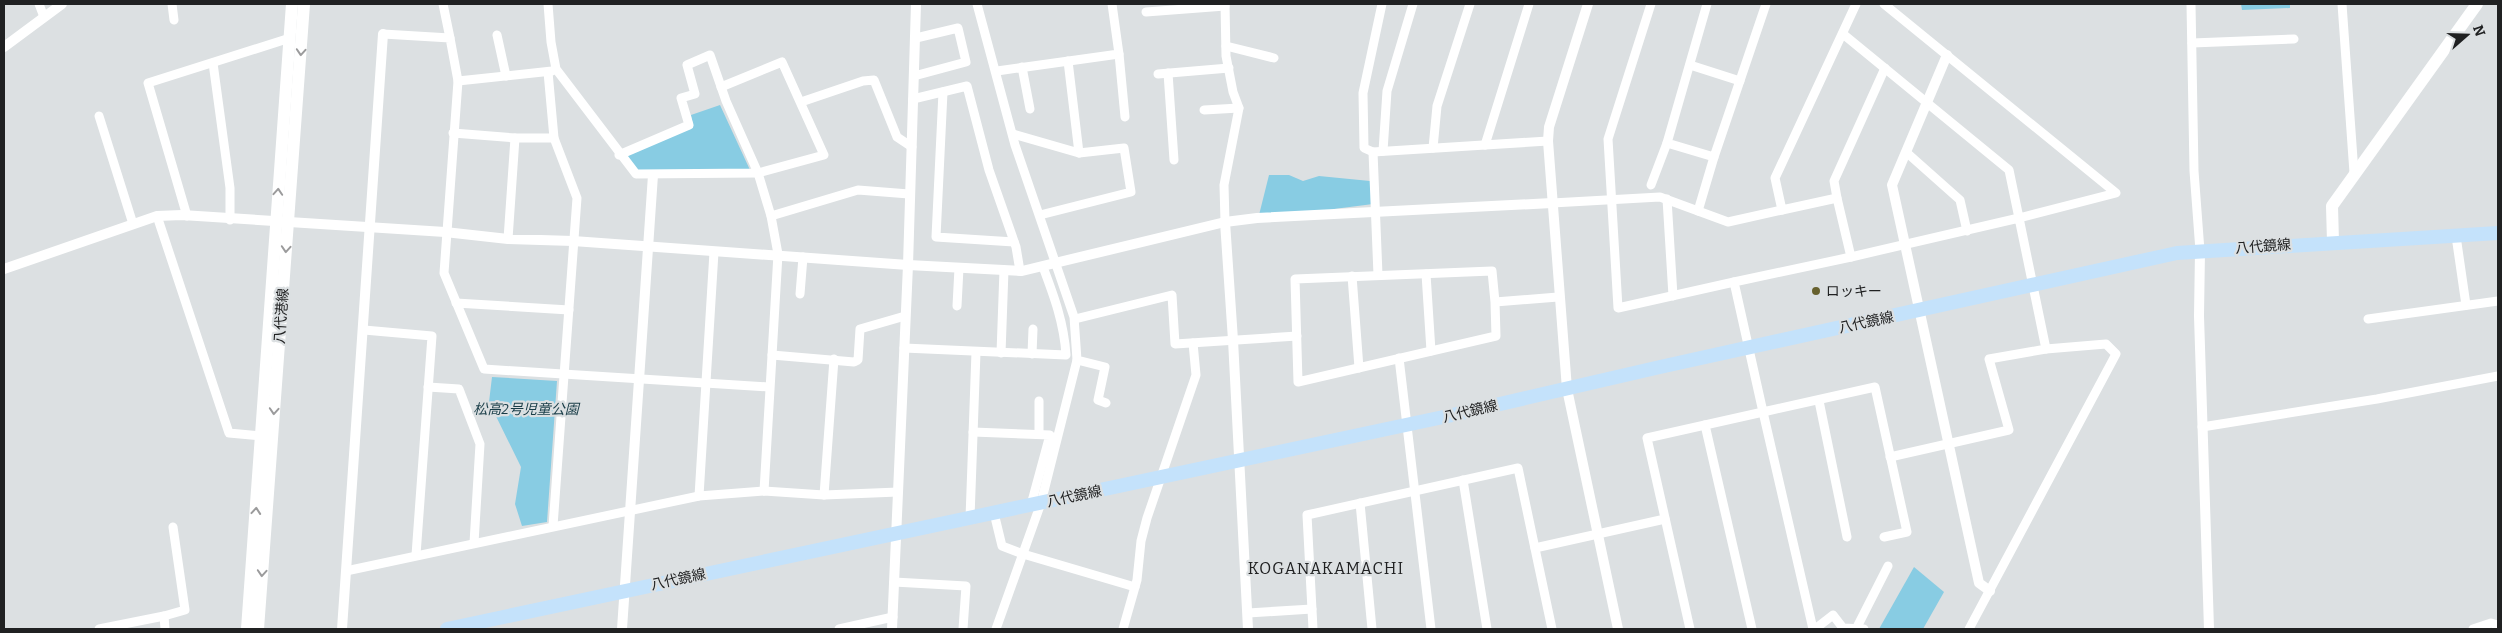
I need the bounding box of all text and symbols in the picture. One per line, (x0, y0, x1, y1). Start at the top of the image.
north arrow (2442, 10, 2492, 60)
text: N (2469, 23, 2489, 39)
one-way arrow (295, 49, 306, 57)
one-way arrow (273, 187, 284, 195)
street label: 八代鏡線 (2235, 236, 2292, 257)
one-way arrow (281, 246, 292, 254)
place label: ロッキー (1826, 283, 1882, 300)
marker: ロッキー (1810, 285, 1822, 297)
street label: 八代港線 (271, 288, 292, 345)
street label: 八代鏡線 (1837, 308, 1895, 337)
street label: 八代鏡線 (1441, 397, 1499, 426)
park label: 松高2号児童公園 (473, 401, 581, 418)
one-way arrow (269, 408, 280, 416)
street label: 八代鏡線 (1045, 482, 1103, 511)
one-way arrow (250, 507, 261, 515)
district label: KOGANAKAMACHI (1248, 559, 1404, 578)
street label: 八代鏡線 (649, 565, 707, 594)
one-way arrow (257, 570, 268, 578)

